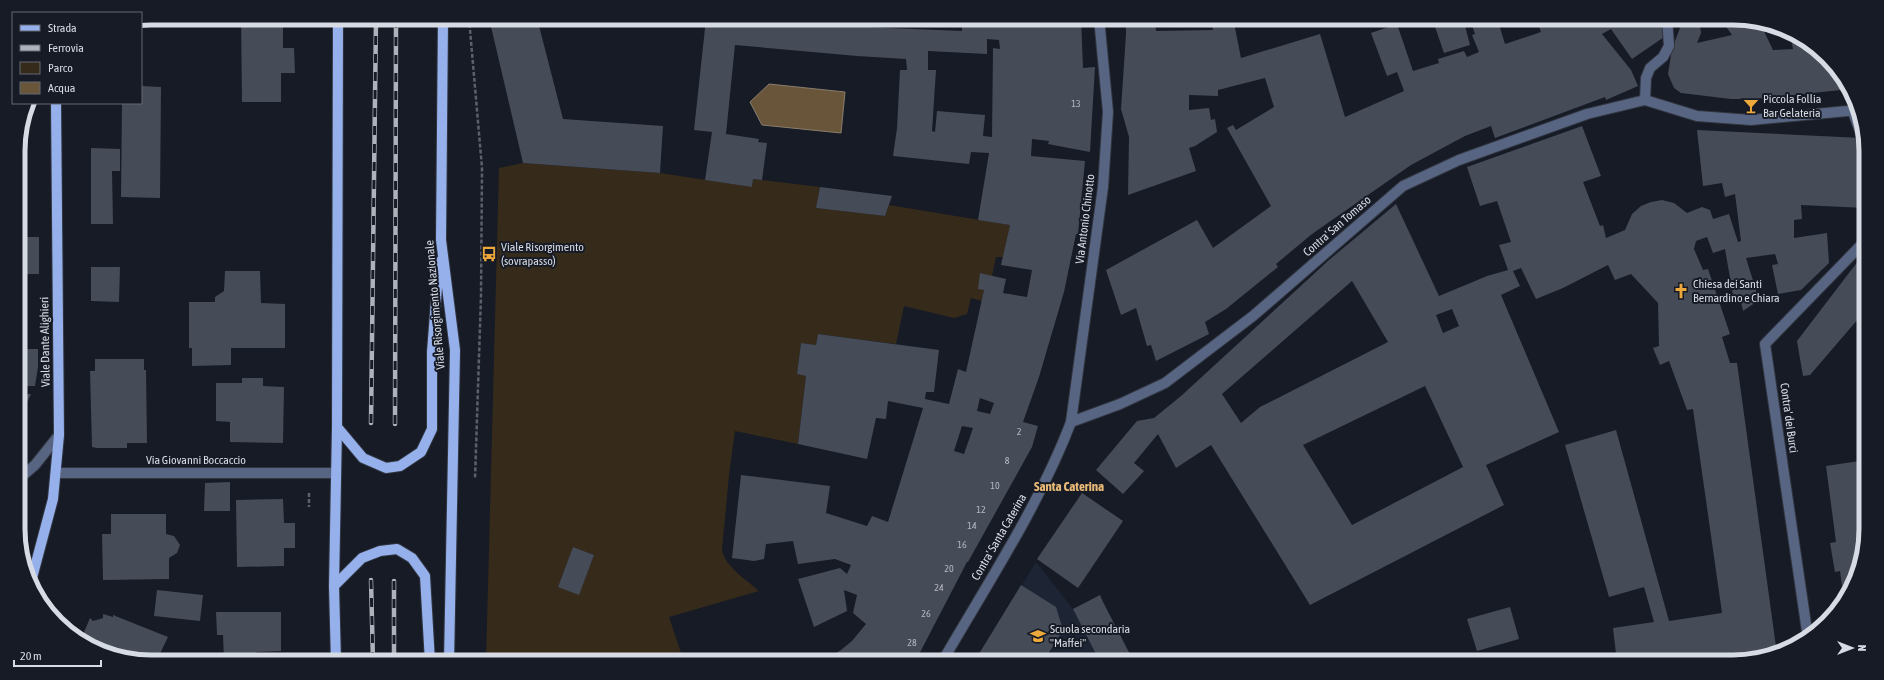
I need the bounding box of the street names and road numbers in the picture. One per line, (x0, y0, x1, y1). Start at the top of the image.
street label: Via Antonio Chinotto (1073, 173, 1097, 265)
street label: Contra' San Tomaso (1300, 193, 1374, 259)
street label: Viale Risorgimento Nazionale (422, 240, 448, 370)
street label: Viale Dante Alighieri (37, 297, 53, 387)
street label: Contra' dei Burci (1777, 382, 1801, 454)
street label: Via Giovanni Boccaccio (146, 453, 246, 467)
street label: Contra' Santa Caterina (969, 491, 1029, 583)

